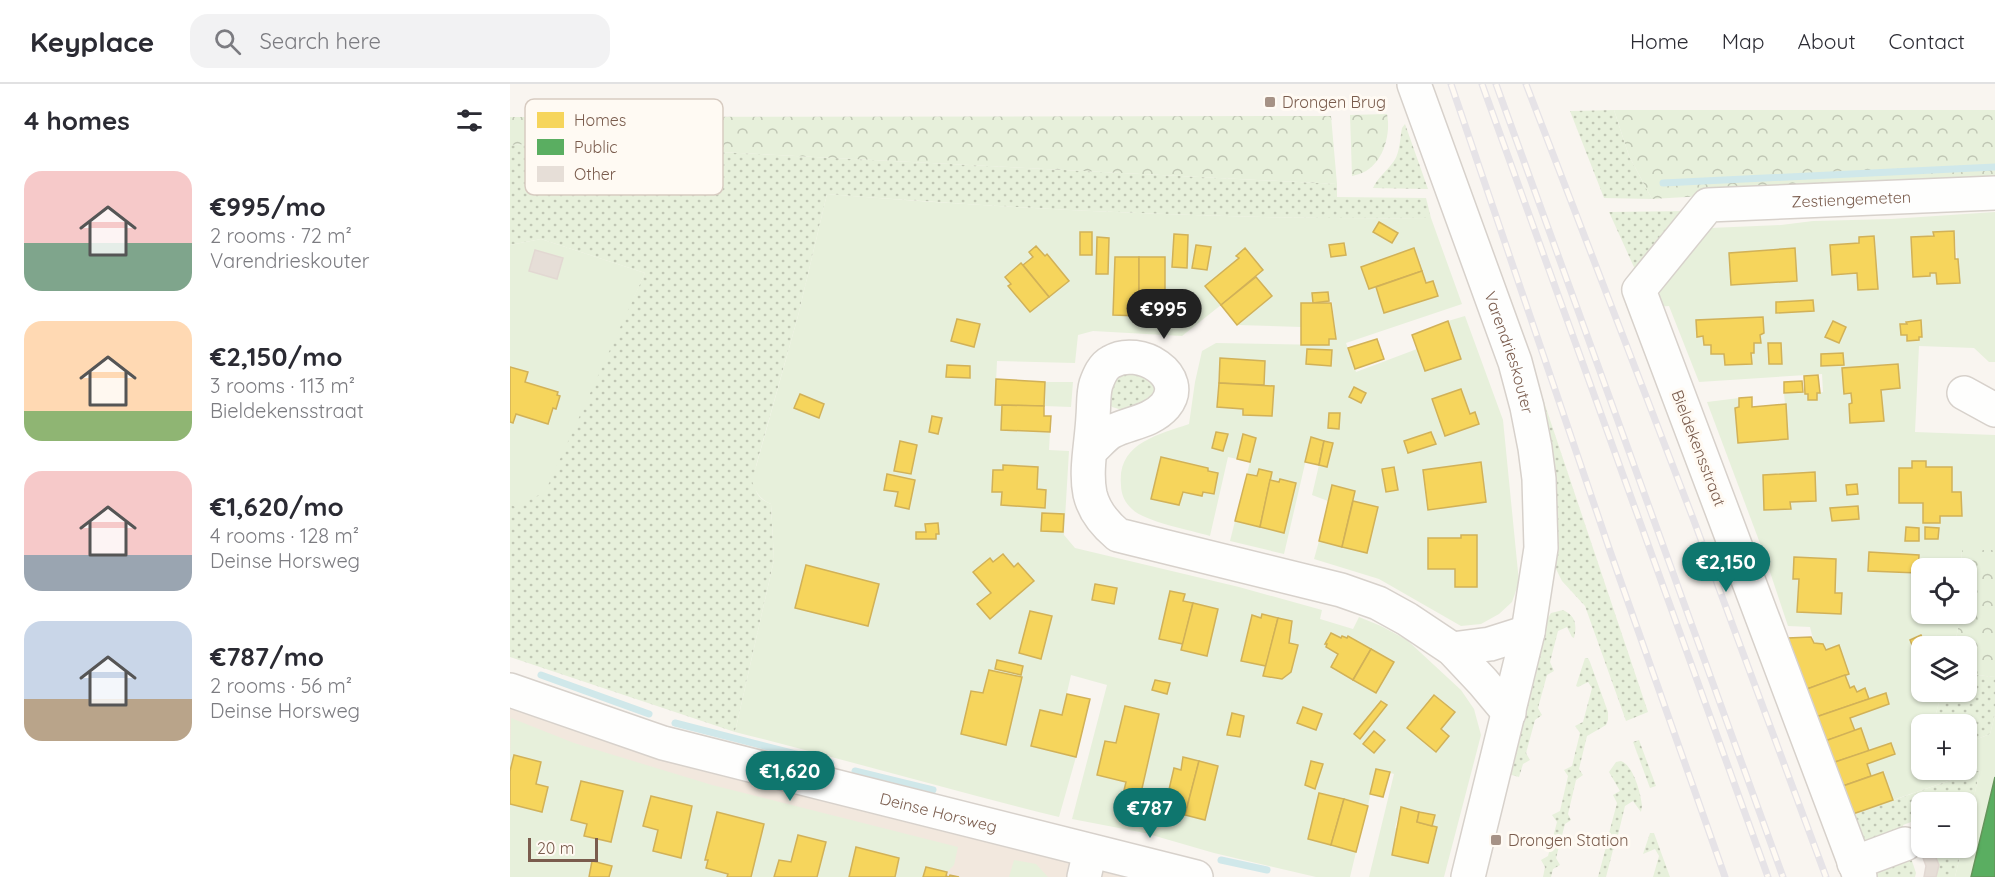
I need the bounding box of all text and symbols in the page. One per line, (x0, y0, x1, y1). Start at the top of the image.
search box (190, 14, 610, 68)
text: Keyplace (30, 24, 154, 59)
icon: search (211, 25, 244, 58)
text: Search here (259, 27, 381, 55)
text: Home (1630, 28, 1689, 54)
text: Map (1722, 28, 1765, 54)
text: About (1798, 28, 1856, 54)
text: Contact (1889, 28, 1965, 54)
place label: Drongen Brug (1282, 92, 1386, 112)
marker: Drongen Brug (1263, 95, 1277, 109)
legend (525, 99, 723, 195)
text: 4 homes (24, 104, 130, 137)
icon: filters (453, 104, 486, 137)
text: Homes (574, 110, 626, 130)
text: Public (574, 137, 618, 157)
text: Other (574, 164, 616, 184)
street label: Zestiengemeten (1791, 187, 1912, 212)
text: €995/mo (210, 190, 326, 223)
icon: home (72, 195, 144, 267)
text: 2 rooms · 72 m² (210, 223, 352, 248)
text: Varendrieskouter (210, 248, 369, 273)
street label: Varendrieskouter (1480, 288, 1538, 415)
pin: €995 (1128, 289, 1200, 340)
text: €995 (1141, 296, 1187, 321)
text: €2,150/mo (210, 340, 342, 373)
icon: home (72, 345, 144, 417)
text: 3 rooms · 113 m² (210, 373, 355, 398)
street label: Bieldekensstraat (1668, 387, 1730, 509)
text: Bieldekensstraat (210, 398, 364, 423)
text: €1,620/mo (210, 490, 344, 523)
icon: home (72, 495, 144, 567)
text: 4 rooms · 128 m² (210, 523, 359, 548)
pin: €2,150 (1677, 542, 1775, 593)
text: Deinse Horsweg (210, 548, 360, 573)
text: €2,150 (1696, 549, 1756, 574)
map controls (1911, 558, 1977, 858)
button: locate (1911, 558, 1977, 624)
button: layers (1911, 636, 1977, 702)
text: €787/mo (210, 640, 324, 673)
icon: home (72, 645, 144, 717)
text: 2 rooms · 56 m² (210, 673, 352, 698)
text: Deinse Horsweg (210, 698, 360, 723)
button: + (1911, 714, 1977, 780)
pin: €1,620 (741, 751, 839, 802)
text: €1,620 (760, 758, 820, 783)
street label: Deinse Horsweg (878, 788, 999, 837)
pin: €787 (1114, 788, 1186, 839)
button: − (1911, 792, 1977, 858)
text: €787 (1127, 795, 1173, 820)
place label: Drongen Station (1508, 830, 1628, 850)
marker: Drongen Station (1489, 833, 1503, 847)
scale bar (528, 835, 598, 862)
text: 20 m (537, 838, 574, 858)

